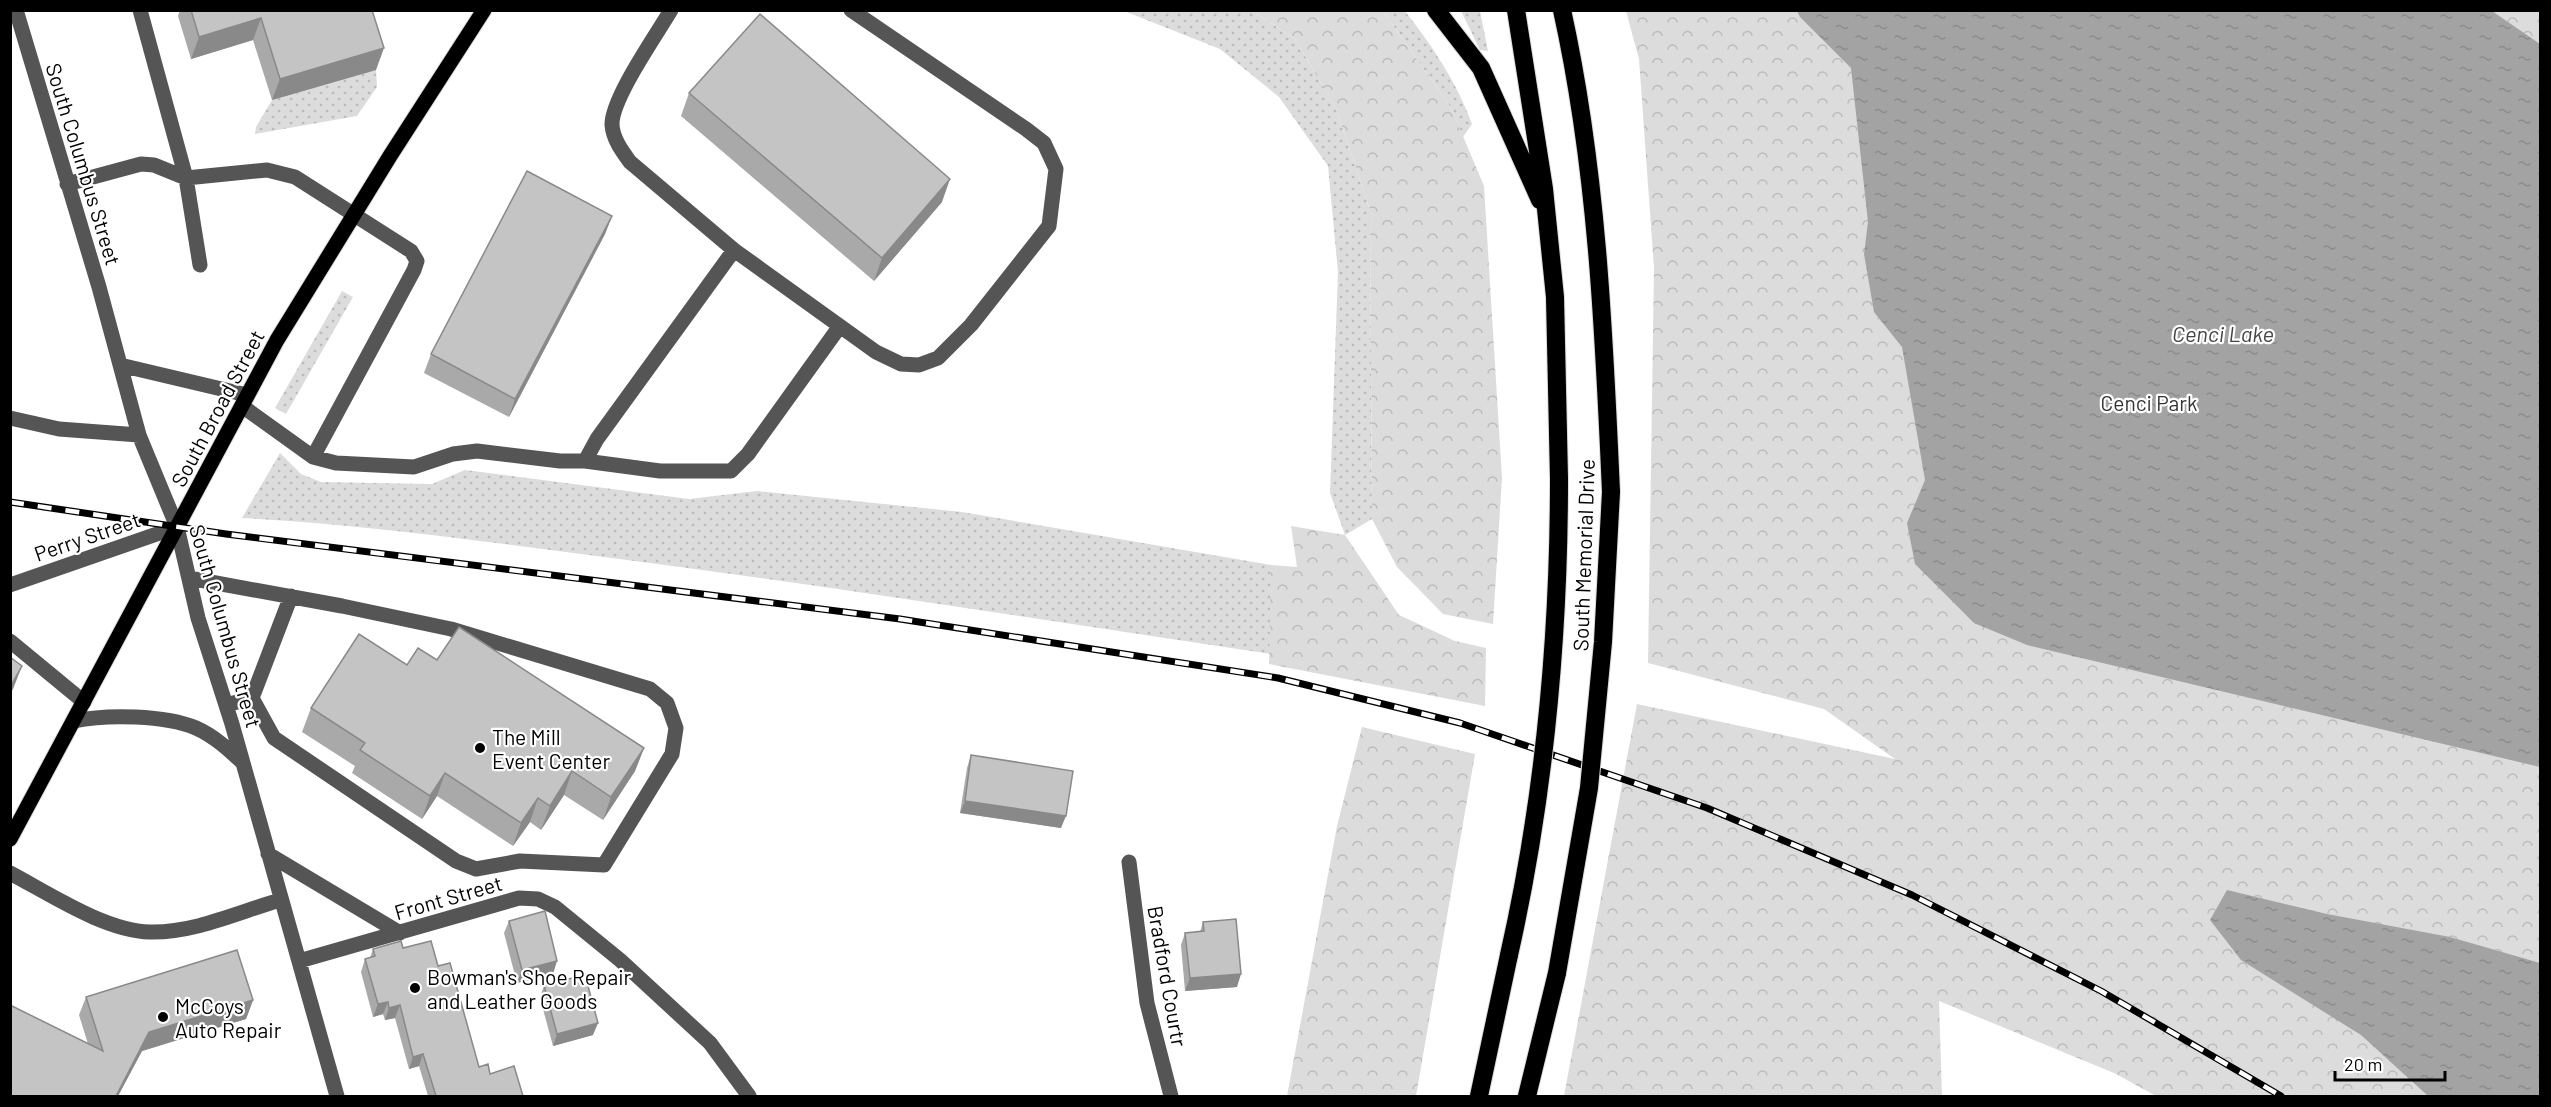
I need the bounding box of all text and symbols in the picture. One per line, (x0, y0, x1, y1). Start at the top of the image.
street label: South Columbus Street (41, 60, 127, 268)
water label: Cenci Lake (2172, 320, 2274, 346)
street label: South Broad Street (165, 325, 269, 491)
park label: Cenci Park (2101, 390, 2197, 415)
street label: South Memorial Drive (1567, 458, 1599, 652)
street label: Perry Street (31, 506, 143, 566)
street label: South Columbus Street (185, 522, 267, 730)
place label: The Mill Event Center (492, 724, 610, 773)
marker: The Mill Event Center (473, 741, 487, 755)
street label: Front Street (391, 870, 505, 924)
street label: Bradford Courtr (1143, 904, 1193, 1049)
place label: Bowman's Shoe Repair and Leather Goods (427, 964, 632, 1013)
marker: Bowman's Shoe Repair and Leather Goods (408, 981, 422, 995)
place label: McCoys Auto Repair (175, 993, 282, 1042)
marker: McCoys Auto Repair (156, 1010, 170, 1024)
scale bar (2335, 1044, 2444, 1082)
text: 20 m (2344, 1053, 2382, 1075)

